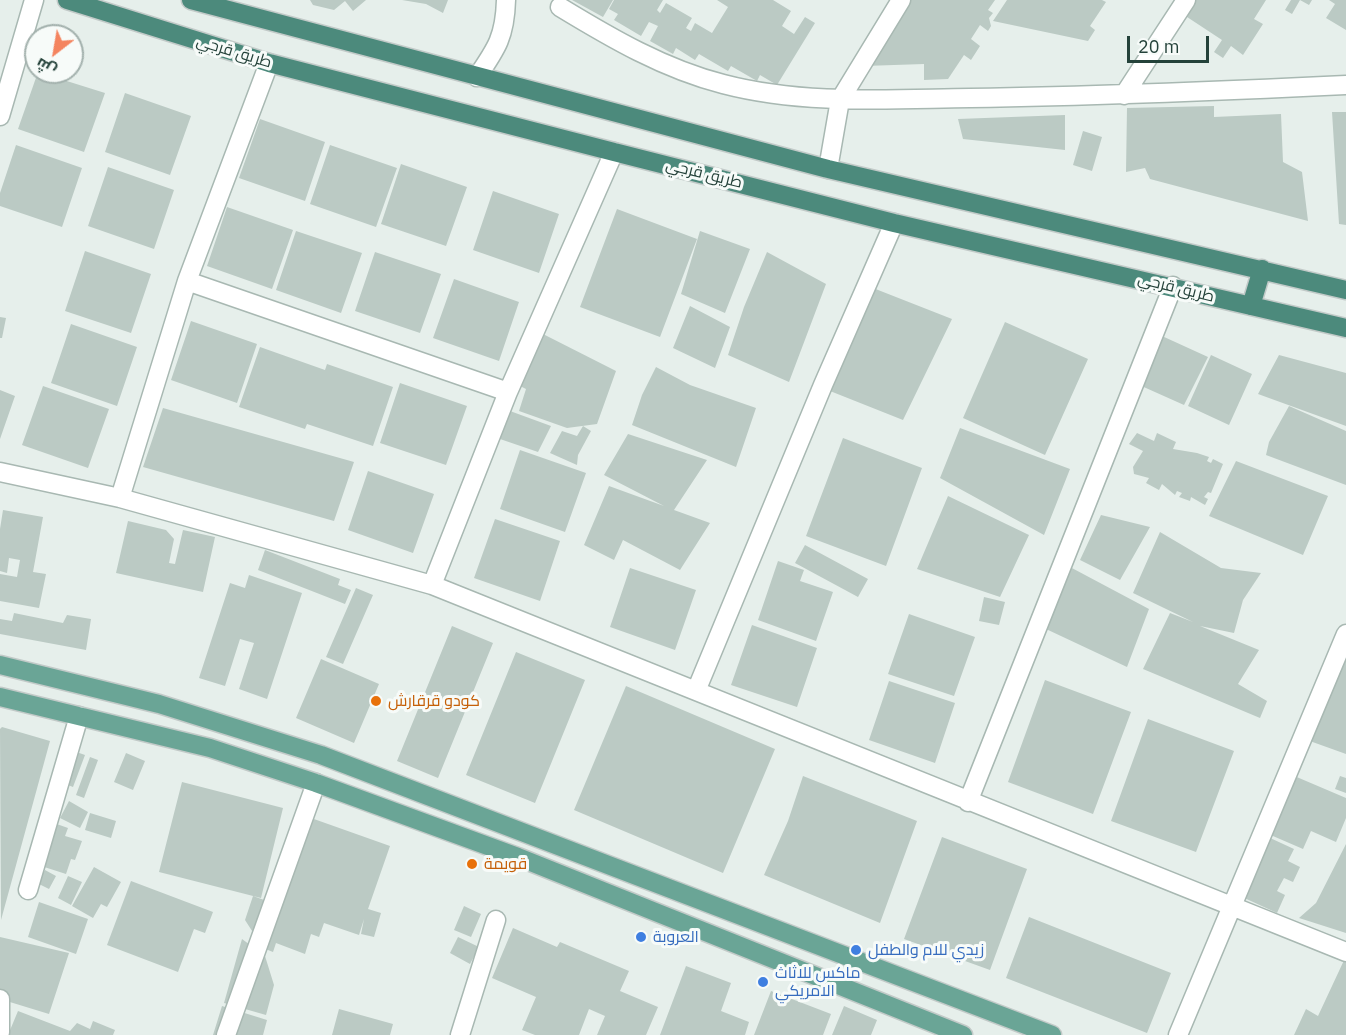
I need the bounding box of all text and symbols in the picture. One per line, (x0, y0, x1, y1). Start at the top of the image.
north arrow (24, 24, 84, 84)
scale bar (1130, 24, 1212, 62)
street label: طريق قرجي (194, 31, 274, 73)
text: 20 m (1138, 35, 1180, 58)
text: ش (32, 54, 60, 82)
street label: طريق قرجي (664, 155, 744, 193)
street label: طريق قرجي (1136, 269, 1216, 307)
place label: كودو قرقارش (388, 691, 480, 711)
marker: كودو قرقارش (369, 694, 383, 708)
place label: قويمة (484, 854, 527, 874)
marker: قويمة (465, 857, 479, 871)
place label: العروبة (653, 927, 699, 947)
marker: العروبة (634, 930, 648, 944)
place label: زيدي للام والطفل (868, 940, 984, 960)
marker: زيدي للام والطفل (849, 943, 863, 957)
place label: ماكس للاثاث الامريكي (775, 963, 860, 1001)
marker: ماكس للاثاث الامريكي (756, 975, 770, 989)

